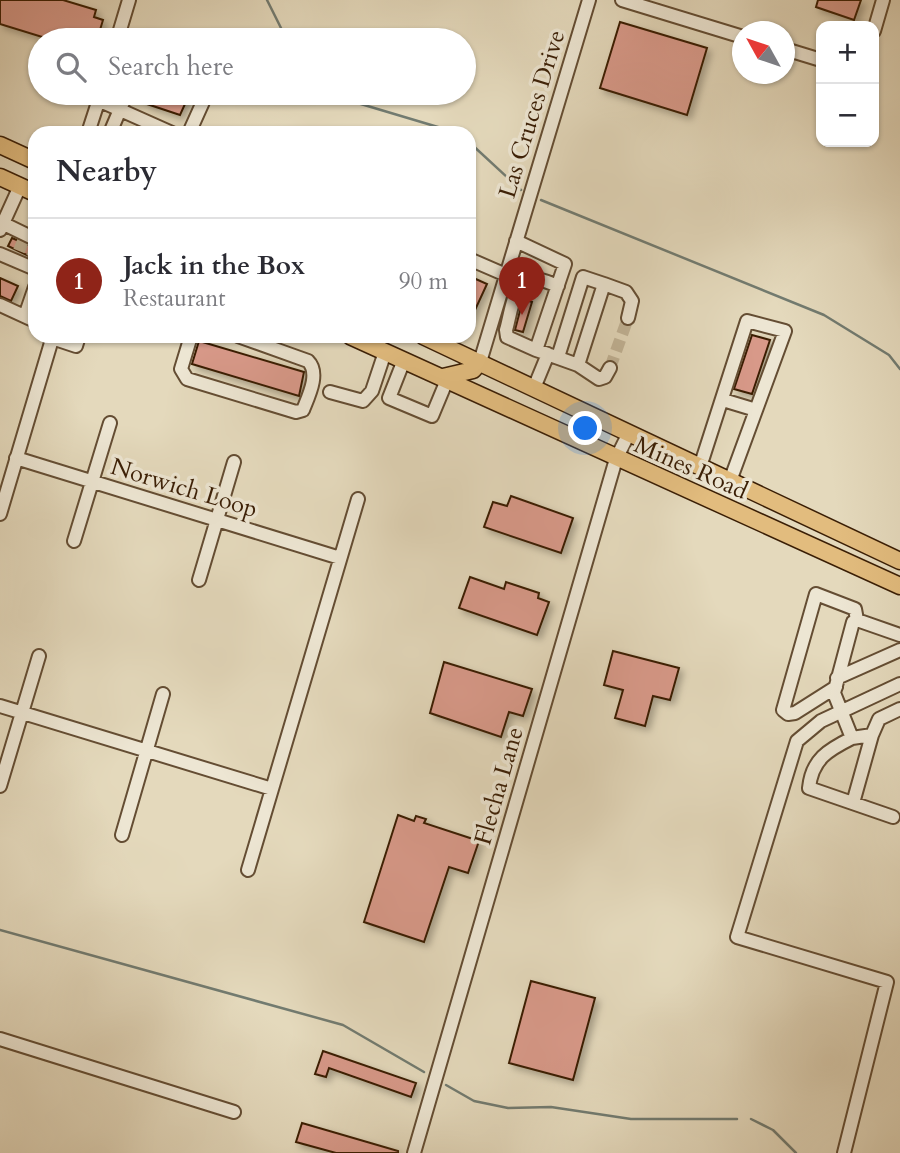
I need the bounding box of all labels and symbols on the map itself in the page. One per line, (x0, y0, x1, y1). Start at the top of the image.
north arrow (732, 21, 795, 84)
street label: Las Cruces Drive (491, 26, 573, 202)
pin: 1 (499, 257, 545, 315)
your location (568, 411, 602, 445)
street label: Mines Road (629, 428, 753, 508)
street label: Norwich Loop (106, 450, 262, 526)
street label: Flecha Lane (466, 723, 532, 849)

